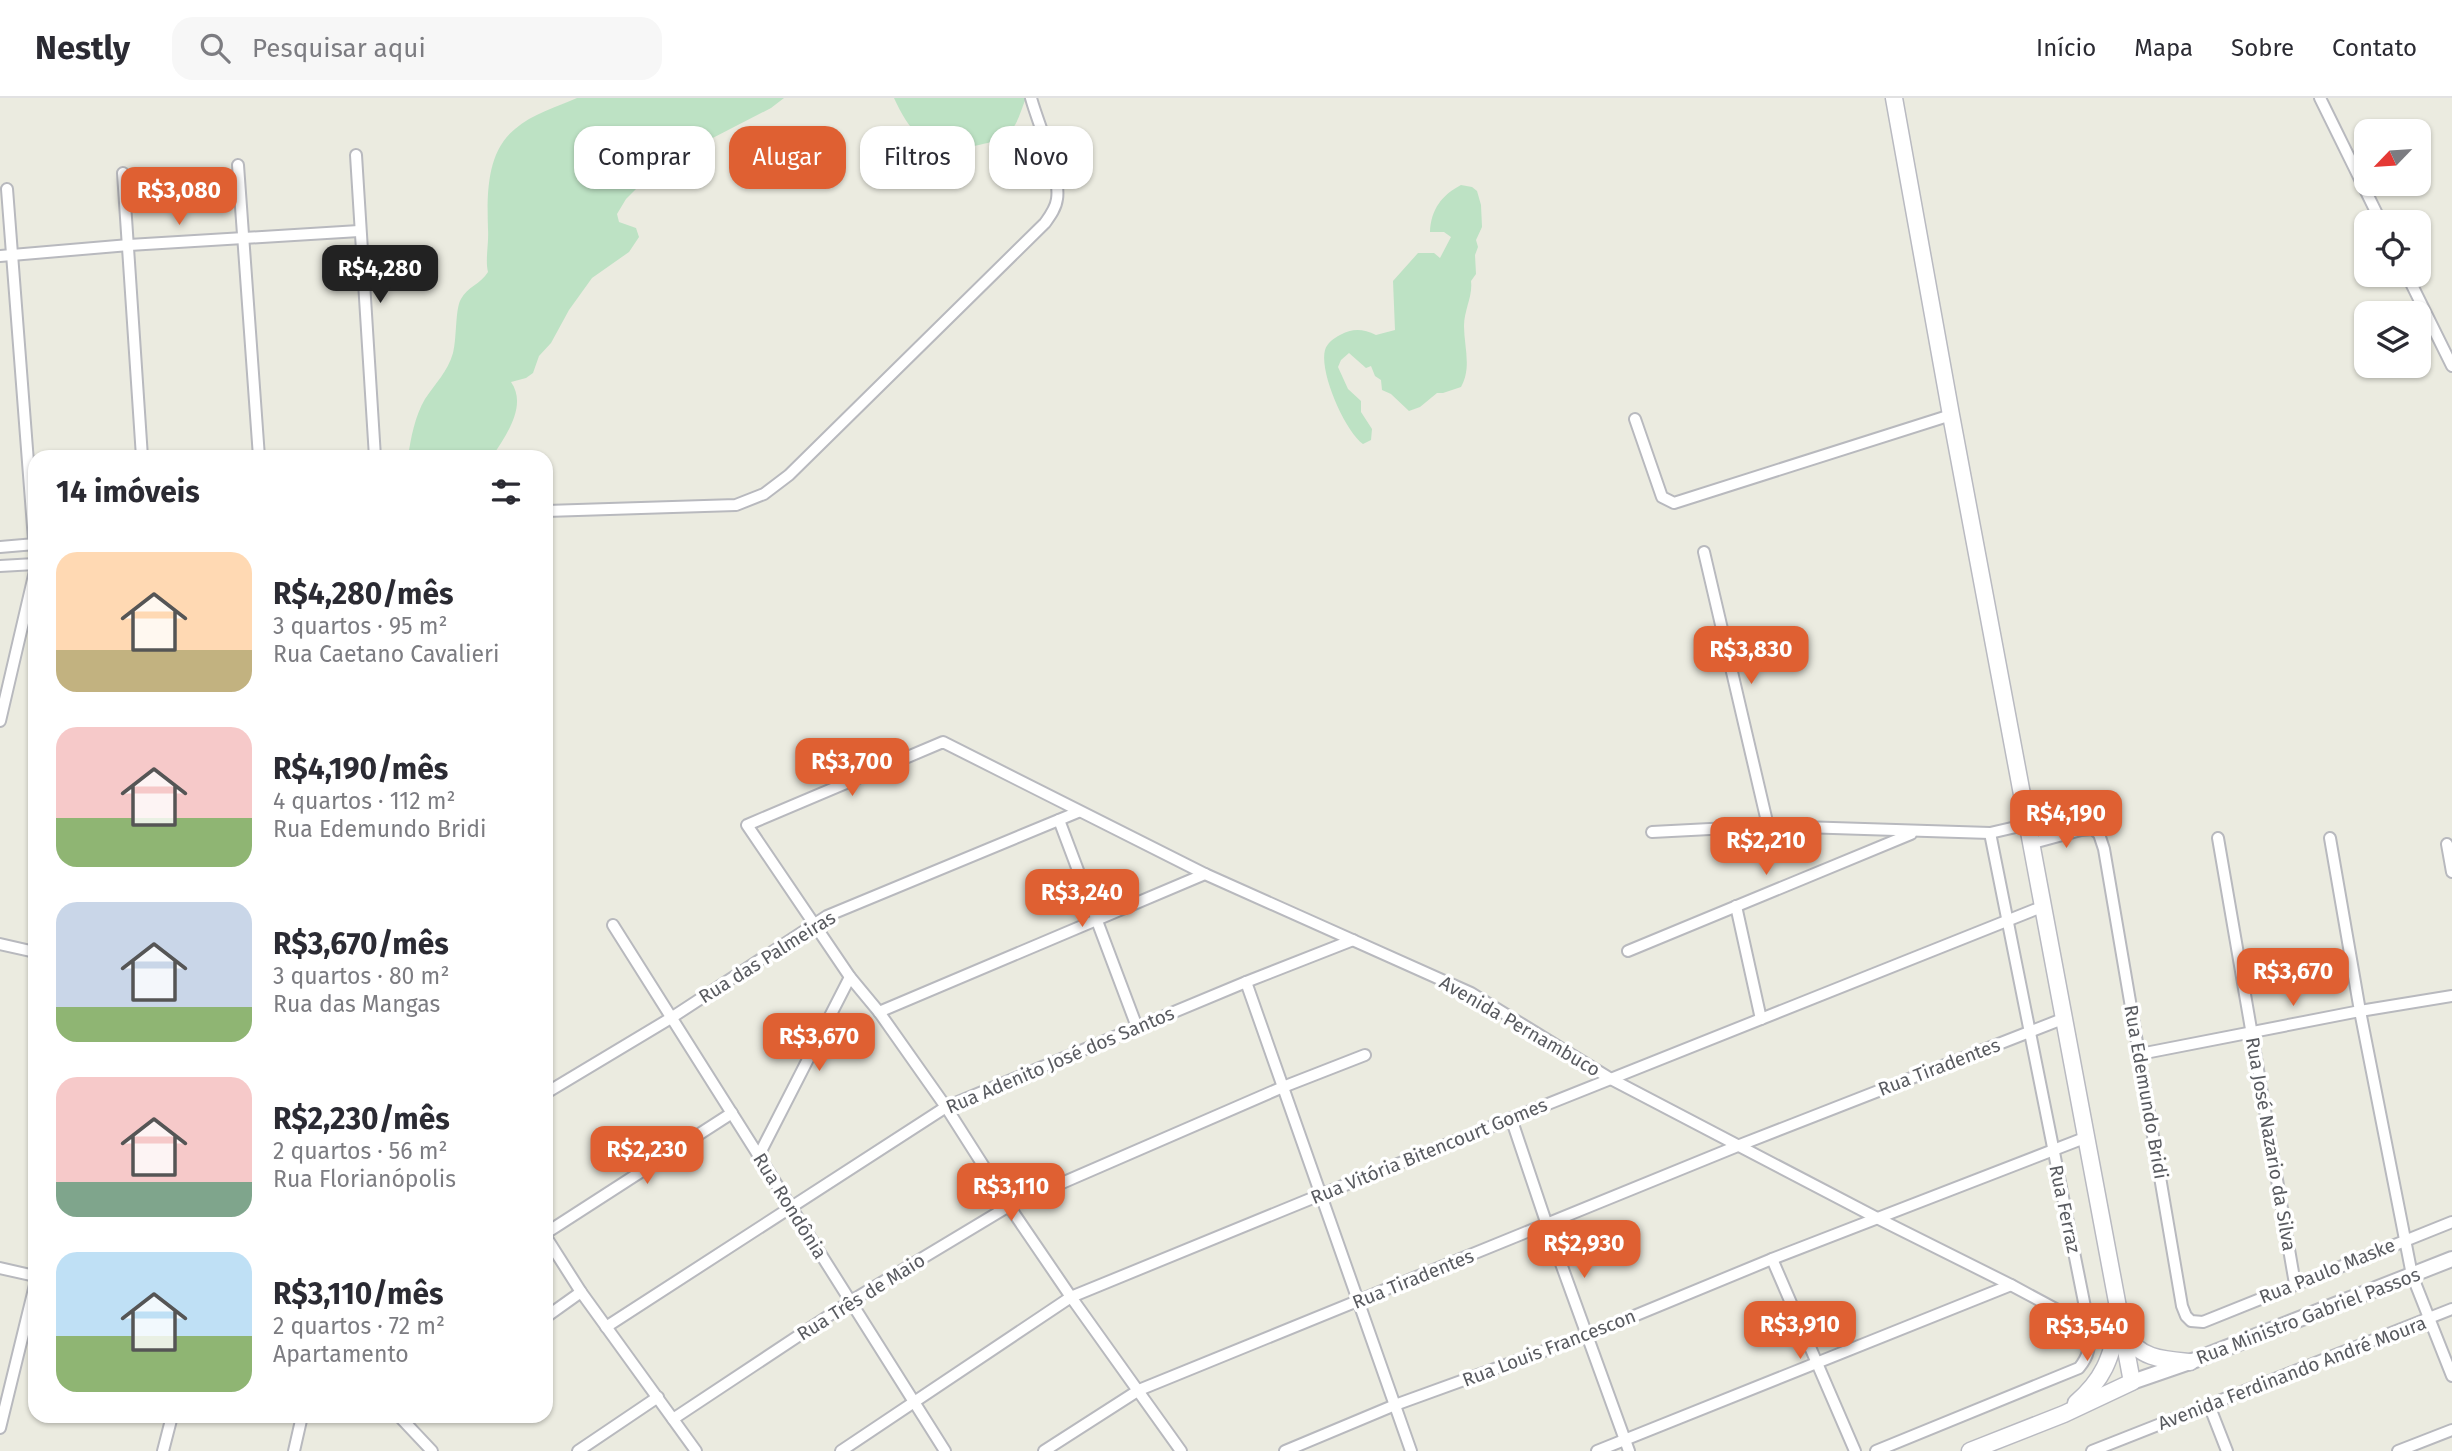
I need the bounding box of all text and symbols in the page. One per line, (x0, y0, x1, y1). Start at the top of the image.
search box (172, 17, 662, 80)
text: Nestly (35, 28, 130, 68)
icon: search (196, 29, 234, 67)
text: Pesquisar aqui (252, 33, 426, 64)
text: Início (2036, 34, 2096, 62)
text: Mapa (2134, 34, 2193, 62)
text: Sobre (2231, 34, 2294, 62)
text: Contato (2332, 34, 2417, 62)
north arrow (2354, 119, 2431, 196)
map controls (2354, 119, 2431, 378)
chip: Comprar (574, 126, 715, 189)
chip: Alugar (729, 126, 846, 189)
chip: Filtros (860, 126, 975, 189)
chip: Novo (989, 126, 1093, 189)
pin: R$3,080 (114, 167, 244, 227)
text: R$3,080 (137, 176, 221, 204)
button: locate (2354, 210, 2431, 287)
pin: R$4,280 (315, 246, 445, 305)
text: R$4,280 (338, 254, 422, 282)
button: layers (2354, 301, 2431, 378)
icon: filters (487, 473, 525, 511)
text: 14 imóveis (56, 474, 200, 510)
text: R$4,280/mês (273, 576, 453, 612)
icon: home (112, 580, 196, 664)
text: 3 quartos · 95 m² (273, 612, 447, 640)
pin: R$3,830 (1686, 626, 1816, 686)
text: R$3,830 (1710, 635, 1792, 663)
text: Rua Caetano Cavalieri (273, 640, 499, 668)
pin: R$3,700 (787, 738, 917, 798)
text: R$3,700 (811, 747, 893, 775)
text: R$4,190/mês (273, 751, 448, 787)
icon: home (112, 755, 196, 839)
text: 4 quartos · 112 m² (273, 787, 456, 815)
pin: R$4,190 (2001, 790, 2131, 850)
text: R$4,190 (2026, 799, 2106, 827)
text: Rua Edemundo Bridi (273, 815, 487, 843)
pin: R$2,210 (1701, 818, 1831, 877)
text: R$2,210 (1726, 826, 1806, 854)
pin: R$3,240 (1017, 870, 1147, 929)
text: R$3,240 (1041, 878, 1123, 906)
street label: Rua das Palmeiras (694, 906, 840, 1008)
text: R$3,670/mês (273, 926, 449, 962)
icon: home (112, 930, 196, 1014)
pin: R$3,670 (2228, 948, 2358, 1008)
text: R$3,670 (2253, 957, 2333, 985)
text: 3 quartos · 80 m² (273, 962, 449, 990)
street label: Avenida Pernambuco (1436, 971, 1604, 1081)
text: Rua das Mangas (273, 990, 440, 1018)
street label: Rua Adenito José dos Santos (942, 1001, 1178, 1119)
street label: Rua Edemundo Bridi (2119, 1003, 2173, 1181)
pin: R$3,670 (754, 1014, 884, 1073)
text: R$3,670 (779, 1022, 859, 1050)
street label: Rua Tiradentes (1875, 1033, 2003, 1101)
street label: Rua José Nazario da Silva (2241, 1035, 2301, 1253)
street label: Rua Vitória Bitencourt Gomes (1307, 1093, 1551, 1209)
text: R$2,230/mês (273, 1101, 450, 1137)
icon: home (112, 1105, 196, 1189)
pin: R$2,230 (582, 1126, 712, 1186)
text: R$2,230 (607, 1135, 687, 1163)
text: 2 quartos · 56 m² (273, 1137, 448, 1165)
street label: Rua Rondônia (748, 1149, 832, 1263)
street label: Rua Ferraz (2044, 1163, 2086, 1255)
pin: R$3,110 (946, 1164, 1076, 1223)
text: Rua Florianópolis (273, 1165, 456, 1193)
text: R$3,110 (973, 1172, 1049, 1200)
pin: R$2,930 (1519, 1220, 1649, 1280)
text: R$2,930 (1543, 1229, 1625, 1257)
street label: Rua Paulo Maske (2256, 1233, 2398, 1309)
street label: Rua Tiradentes (1349, 1244, 1477, 1314)
street label: Rua Três de Maio (793, 1248, 929, 1346)
street label: Rua Ministro Gabriel Passos (2193, 1263, 2423, 1369)
text: R$3,110/mês (273, 1276, 443, 1312)
icon: home (112, 1280, 196, 1364)
pin: R$3,910 (1735, 1302, 1865, 1361)
street label: Rua Louis Francescon (1459, 1304, 1639, 1392)
pin: R$3,540 (2022, 1304, 2152, 1363)
text: R$3,910 (1760, 1310, 1840, 1338)
street label: Avenida Ferdinando André Moura (2154, 1311, 2430, 1435)
text: 2 quartos · 72 m² (273, 1312, 445, 1340)
text: R$3,540 (2045, 1312, 2129, 1340)
text: Apartamento (273, 1340, 409, 1368)

